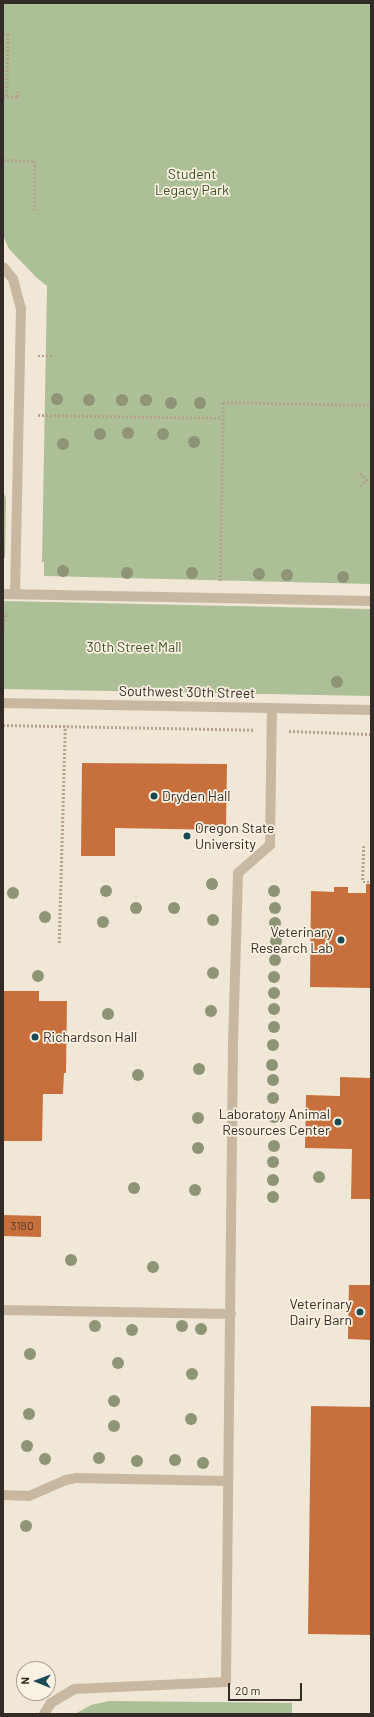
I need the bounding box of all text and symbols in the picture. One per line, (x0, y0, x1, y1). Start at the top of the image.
park label: Student Legacy Park (155, 166, 229, 198)
park label: 30th Street Mall (86, 639, 182, 655)
street label: Southwest 30th Street (119, 682, 255, 702)
place label: Dryden Hall (162, 788, 231, 804)
marker: Dryden Hall (149, 791, 159, 801)
place label: Oregon State University (195, 820, 274, 852)
marker: Oregon State University (182, 831, 192, 841)
place label: Veterinary Research Lab (250, 924, 333, 956)
marker: Veterinary Research Lab (336, 935, 346, 945)
place label: Richardson Hall (43, 1029, 137, 1045)
marker: Richardson Hall (30, 1032, 40, 1042)
place label: Laboratory Animal Resources Center (219, 1106, 330, 1138)
marker: Laboratory Animal Resources Center (333, 1117, 343, 1127)
house number: 3180 (10, 1219, 34, 1233)
place label: Veterinary Dairy Barn (289, 1296, 352, 1328)
marker: Veterinary Dairy Barn (355, 1307, 365, 1317)
north arrow (16, 1661, 56, 1701)
scale bar (230, 1675, 304, 1701)
text: N (18, 1677, 31, 1685)
text: 20 m (235, 1683, 261, 1697)

